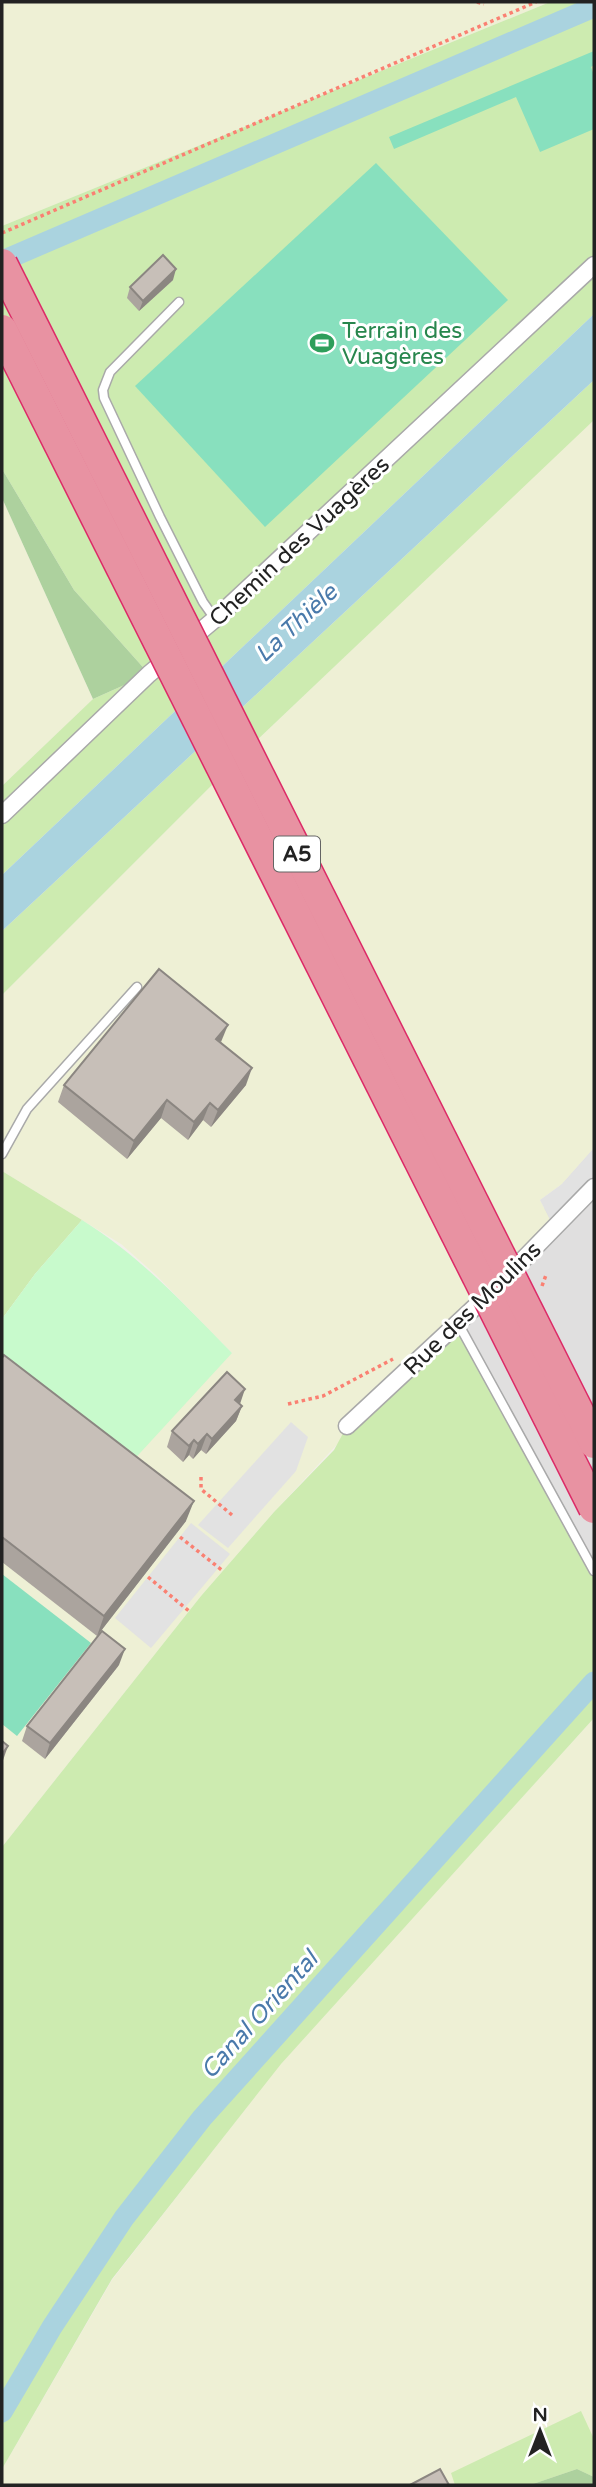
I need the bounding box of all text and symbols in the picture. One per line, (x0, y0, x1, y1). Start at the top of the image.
place label: Terrain des Vuagères (342, 317, 462, 371)
sports icon: Terrain des Vuagères (308, 329, 336, 357)
street label: Chemin des Vuagères (204, 451, 396, 633)
water label: La Thièle (249, 577, 344, 669)
road number: A5 (274, 836, 320, 872)
street label: Rue des Moulins (398, 1236, 547, 1381)
water label: Canal Oriental (195, 1943, 326, 2085)
north arrow (505, 2396, 575, 2466)
text: N (532, 2404, 548, 2426)

